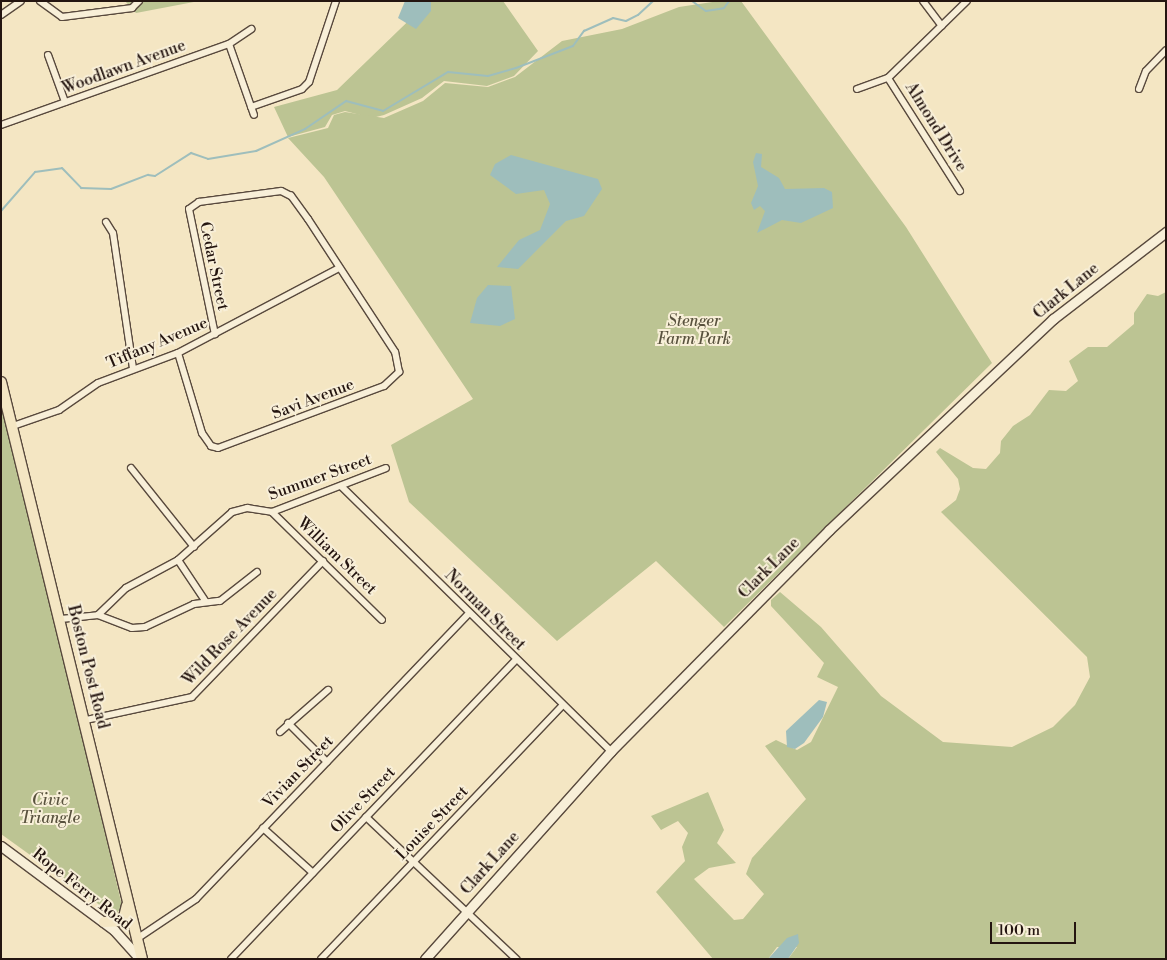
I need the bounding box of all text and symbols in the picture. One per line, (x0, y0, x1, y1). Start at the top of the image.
street label: Woodlawn Avenue (60, 36, 188, 98)
street label: Almond Drive (901, 79, 971, 175)
street label: Cedar Street (195, 220, 233, 312)
street label: Clark Lane (1029, 259, 1103, 323)
park label: Stenger Farm Park (657, 311, 731, 349)
street label: Tiffany Avenue (104, 313, 210, 373)
street label: Savi Avenue (269, 375, 357, 423)
street label: Summer Street (266, 449, 374, 505)
street label: William Street (293, 513, 381, 599)
street label: Clark Lane (734, 533, 804, 603)
street label: Norman Street (441, 566, 529, 654)
street label: Wild Rose Avenue (179, 585, 281, 689)
street label: Boston Post Road (63, 603, 113, 731)
street label: Vivian Street (259, 732, 337, 812)
street label: Olive Street (327, 763, 399, 837)
street label: Louise Street (392, 782, 472, 864)
park label: Civic Triangle (20, 790, 80, 828)
street label: Clark Lane (457, 827, 523, 899)
street label: Rope Ferry Road (28, 844, 136, 934)
scale bar (992, 912, 1078, 944)
text: 100 m (998, 921, 1040, 940)

